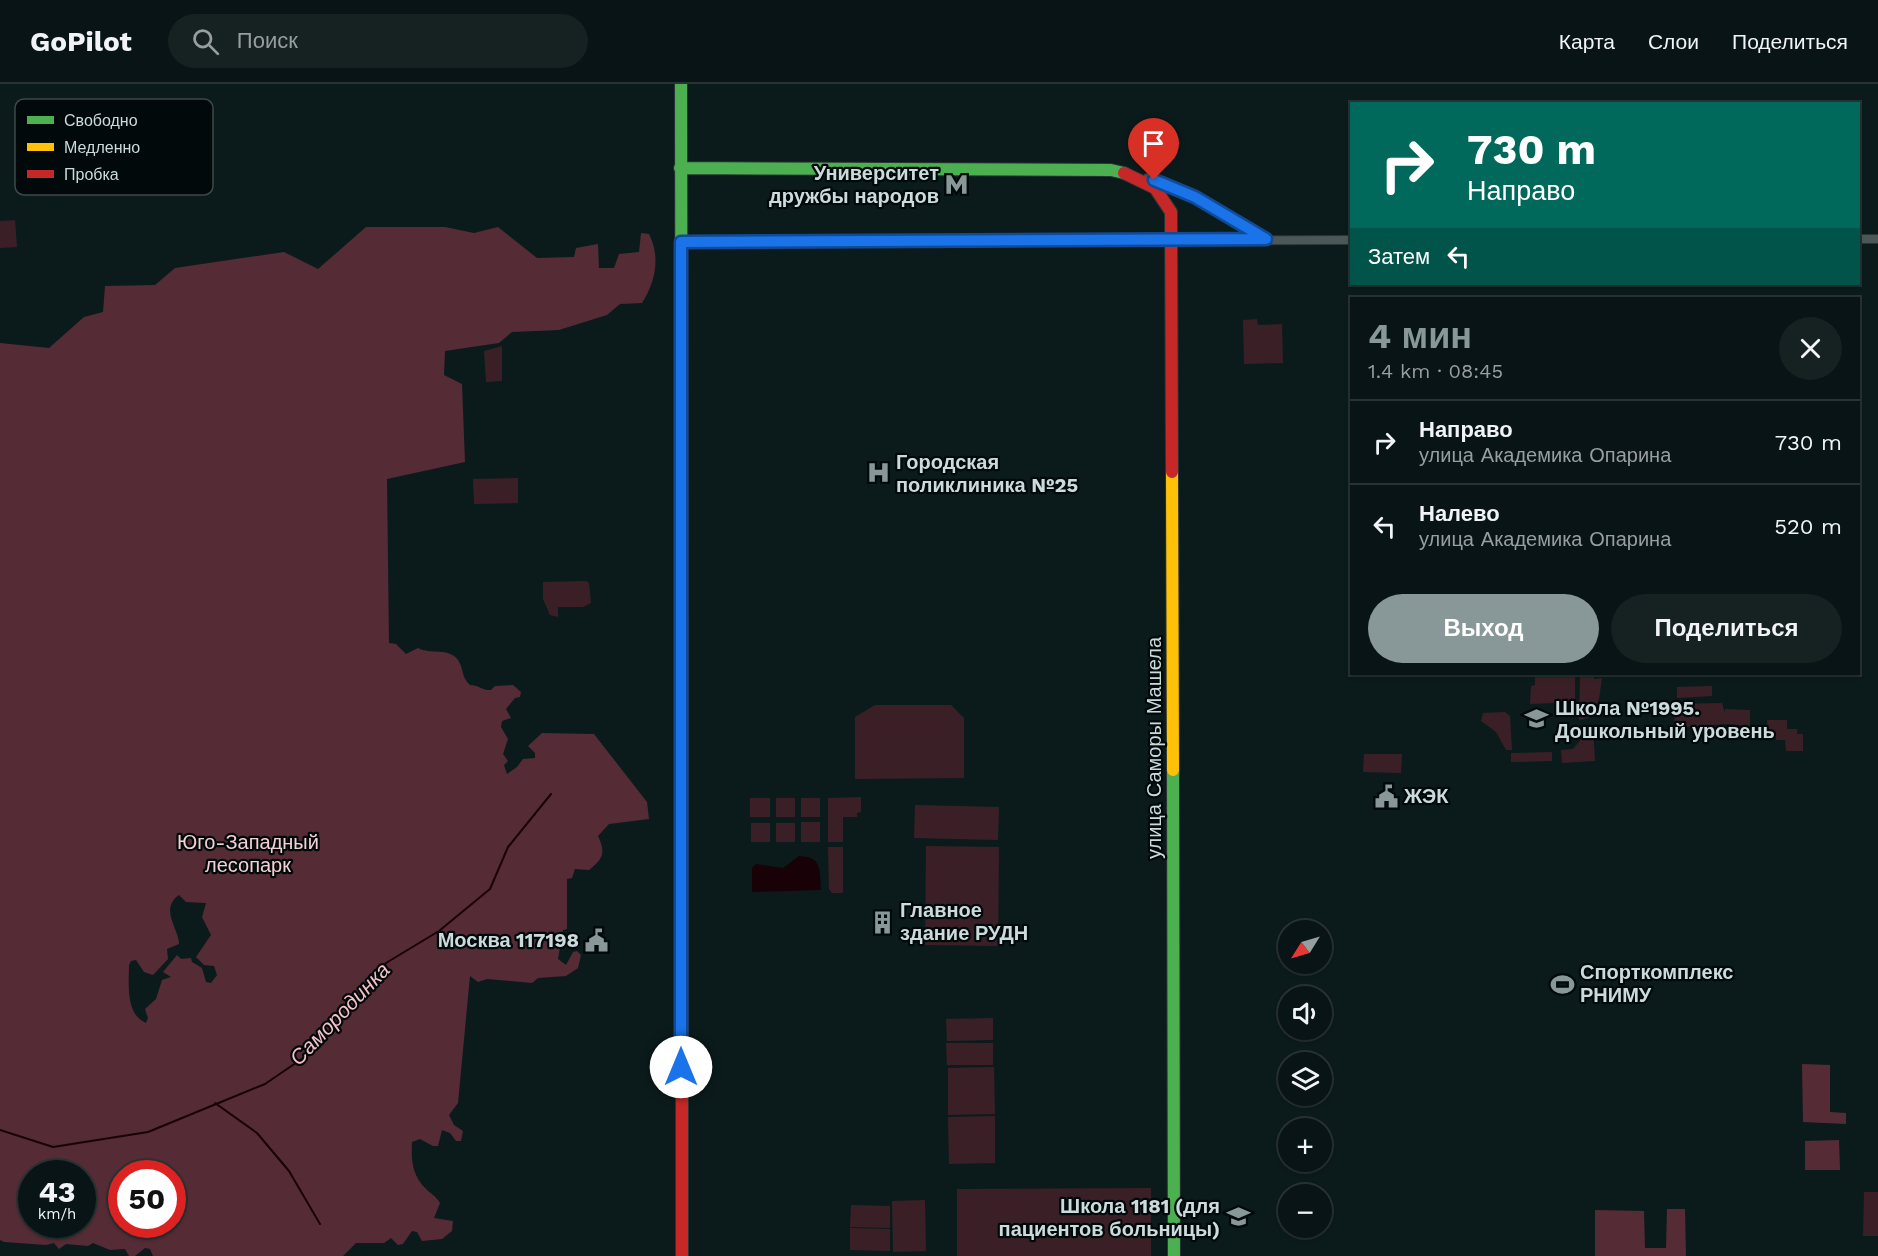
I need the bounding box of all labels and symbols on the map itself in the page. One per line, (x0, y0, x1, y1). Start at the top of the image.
legend (15, 99, 213, 195)
text: Свободно (64, 111, 138, 130)
pin (1128, 118, 1179, 180)
text: Медленно (64, 138, 140, 157)
place label: Университет дружбы народов (769, 161, 939, 208)
text: Пробка (64, 165, 119, 184)
metro station icon: Университет дружбы народов (944, 171, 970, 197)
place label: Городская поликлиника №25 (896, 450, 1078, 497)
hospital icon: Городская поликлиника №25 (865, 460, 891, 486)
street label: улица Саморы Машела (1142, 636, 1166, 859)
place label: Школа №1995. Дошкольный уровень (1555, 696, 1775, 743)
school or university icon: Школа №1995. Дошкольный уровень (1524, 706, 1550, 732)
public building icon: ЖЭК (1373, 783, 1399, 809)
place label: ЖЭК (1403, 784, 1449, 808)
park label: Юго-Западный лесопарк (177, 830, 319, 877)
place label: Главное здание РУДН (900, 898, 1028, 945)
building icon: Главное здание РУДН (869, 909, 895, 935)
north arrow (1278, 920, 1332, 974)
public building icon: Москва 117198 (584, 927, 610, 953)
place label: Москва 117198 (438, 928, 579, 952)
water label: Самородинка (284, 957, 395, 1070)
place label: Спорткомплекс РНИМУ (1580, 960, 1734, 1007)
sports icon: Спорткомплекс РНИМУ (1549, 971, 1575, 997)
position arrow (649, 1035, 713, 1099)
speed limit sign: 50 (108, 1160, 186, 1238)
place label: Школа 1181 (для пациентов больницы) (999, 1194, 1220, 1241)
school or university icon: Школа 1181 (для пациентов больницы) (1225, 1204, 1251, 1230)

